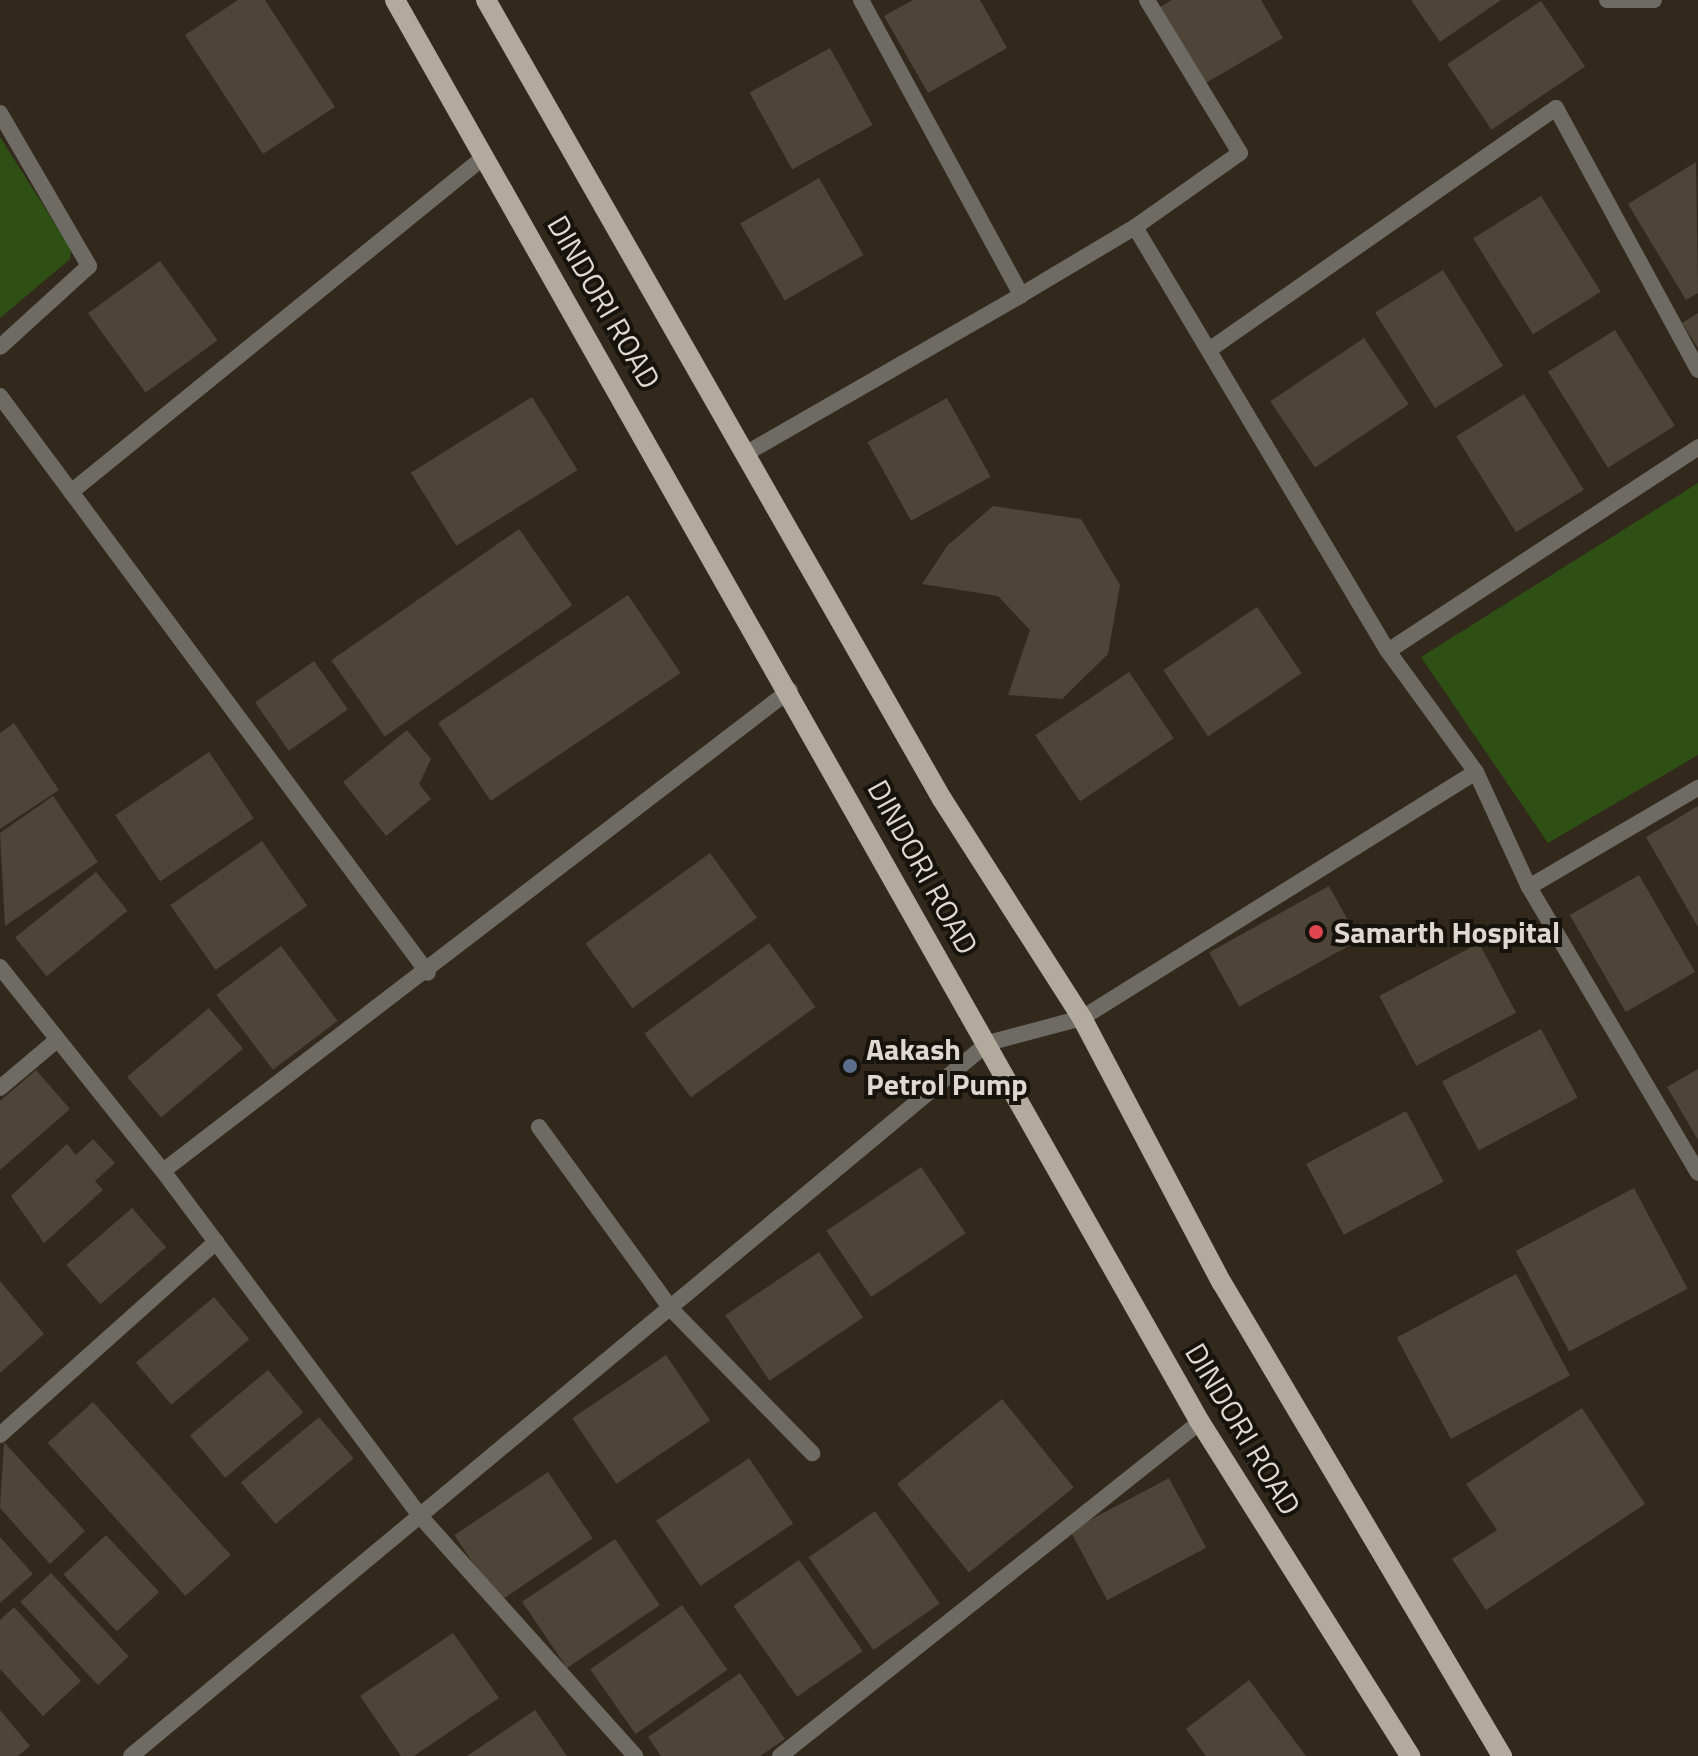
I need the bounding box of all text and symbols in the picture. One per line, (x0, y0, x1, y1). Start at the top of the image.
street label: DINDORI ROAD (540, 209, 668, 395)
street label: DINDORI ROAD (860, 774, 986, 960)
place label: Samarth Hospital (1334, 914, 1560, 950)
marker: Samarth Hospital (1305, 921, 1327, 943)
place label: Aakash Petrol Pump (866, 1031, 1027, 1102)
marker: Aakash Petrol Pump (841, 1057, 859, 1075)
street label: DINDORI ROAD (1178, 1337, 1308, 1521)

